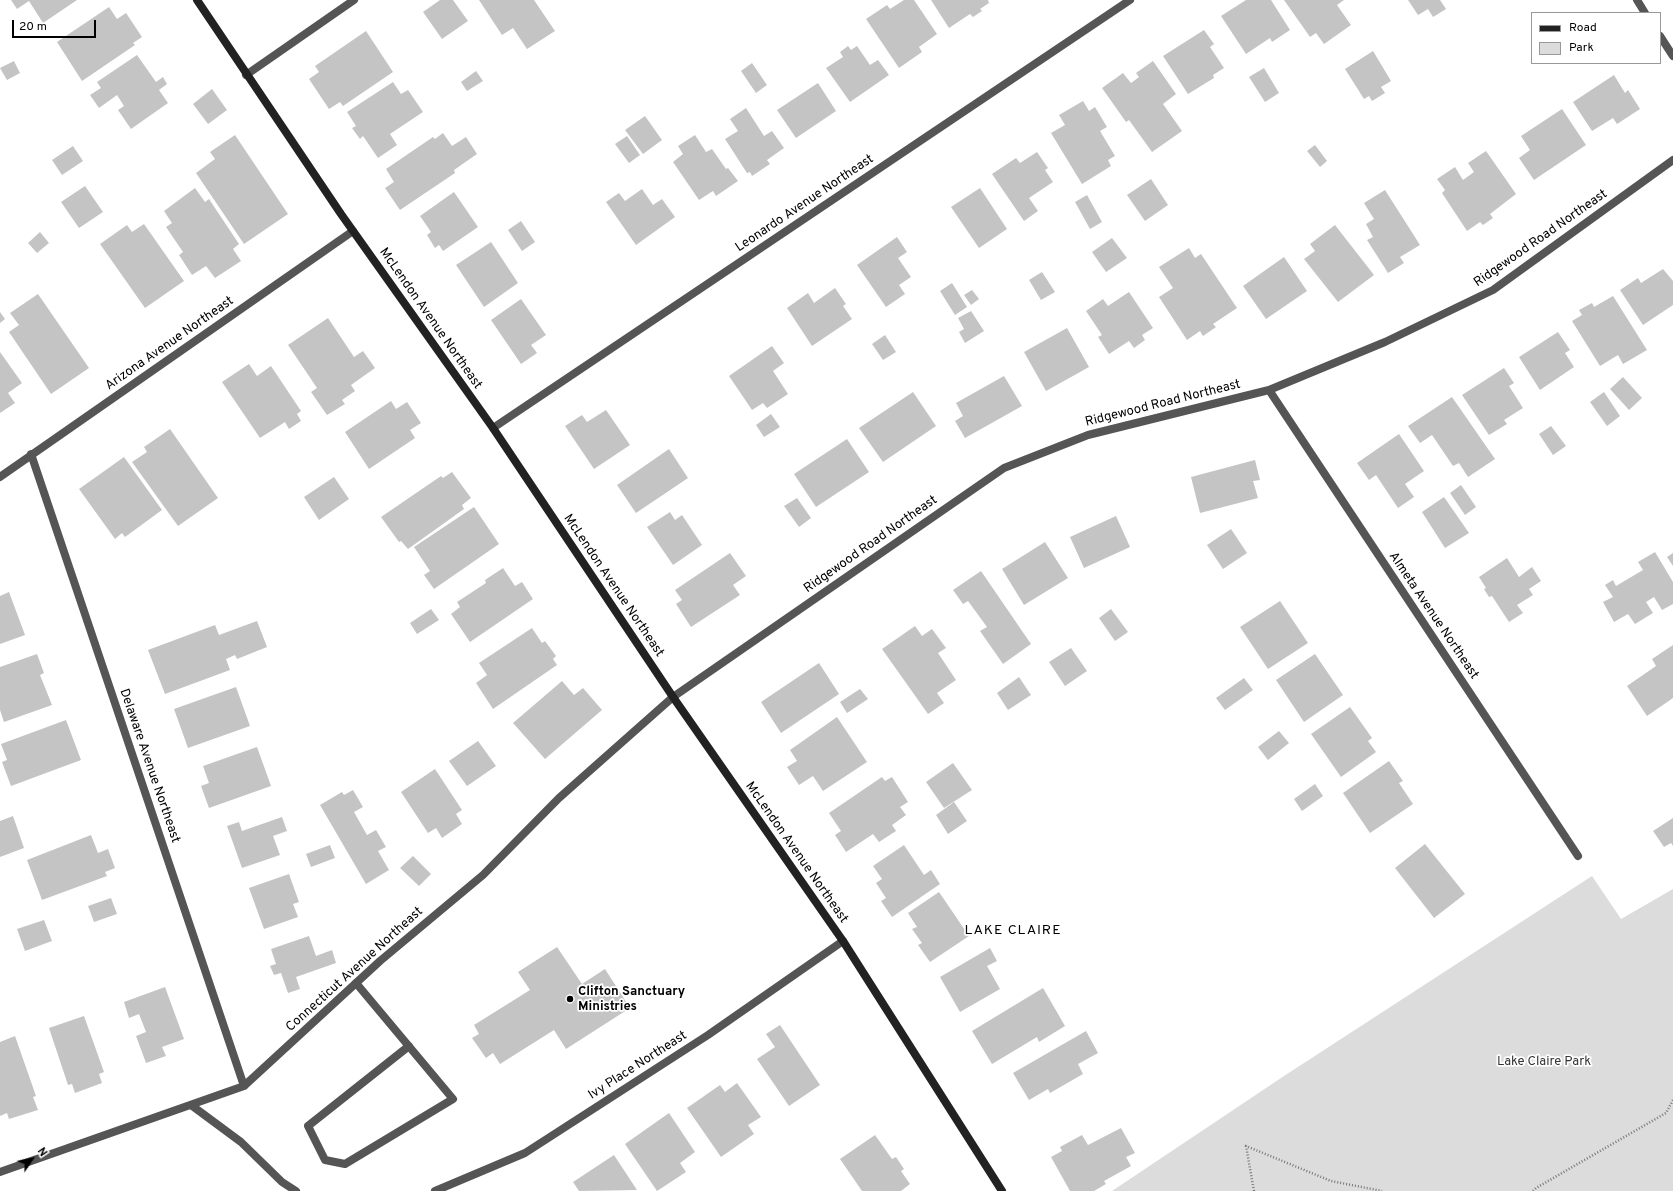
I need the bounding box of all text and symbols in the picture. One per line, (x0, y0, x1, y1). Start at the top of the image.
scale bar (14, 12, 98, 38)
legend (1531, 12, 1661, 64)
text: 20 m (19, 19, 47, 35)
text: Road (1569, 20, 1597, 36)
text: Park (1569, 40, 1594, 56)
street label: Leonardo Avenue Northeast (733, 152, 877, 256)
street label: Ridgewood Road Northeast (1471, 187, 1611, 291)
street label: McLendon Avenue Northeast (375, 245, 485, 393)
street label: Arizona Avenue Northeast (103, 294, 237, 394)
street label: Ridgewood Road Northeast (1084, 377, 1242, 431)
street label: Ridgewood Road Northeast (801, 493, 941, 597)
street label: McLendon Avenue Northeast (559, 512, 667, 660)
street label: Almeta Avenue Northeast (1385, 549, 1481, 683)
street label: Delaware Avenue Northeast (115, 687, 183, 845)
street label: McLendon Avenue Northeast (741, 779, 851, 927)
street label: Connecticut Avenue Northeast (283, 904, 427, 1036)
district label: LAKE CLAIRE (964, 923, 1062, 939)
place label: Clifton Sanctuary Ministries (578, 984, 685, 1015)
marker: Clifton Sanctuary Ministries (565, 994, 575, 1004)
street label: Ivy Place Northeast (586, 1028, 690, 1104)
park label: Lake Claire Park (1497, 1054, 1591, 1070)
north arrow (12, 1139, 52, 1179)
text: N (34, 1145, 50, 1159)

